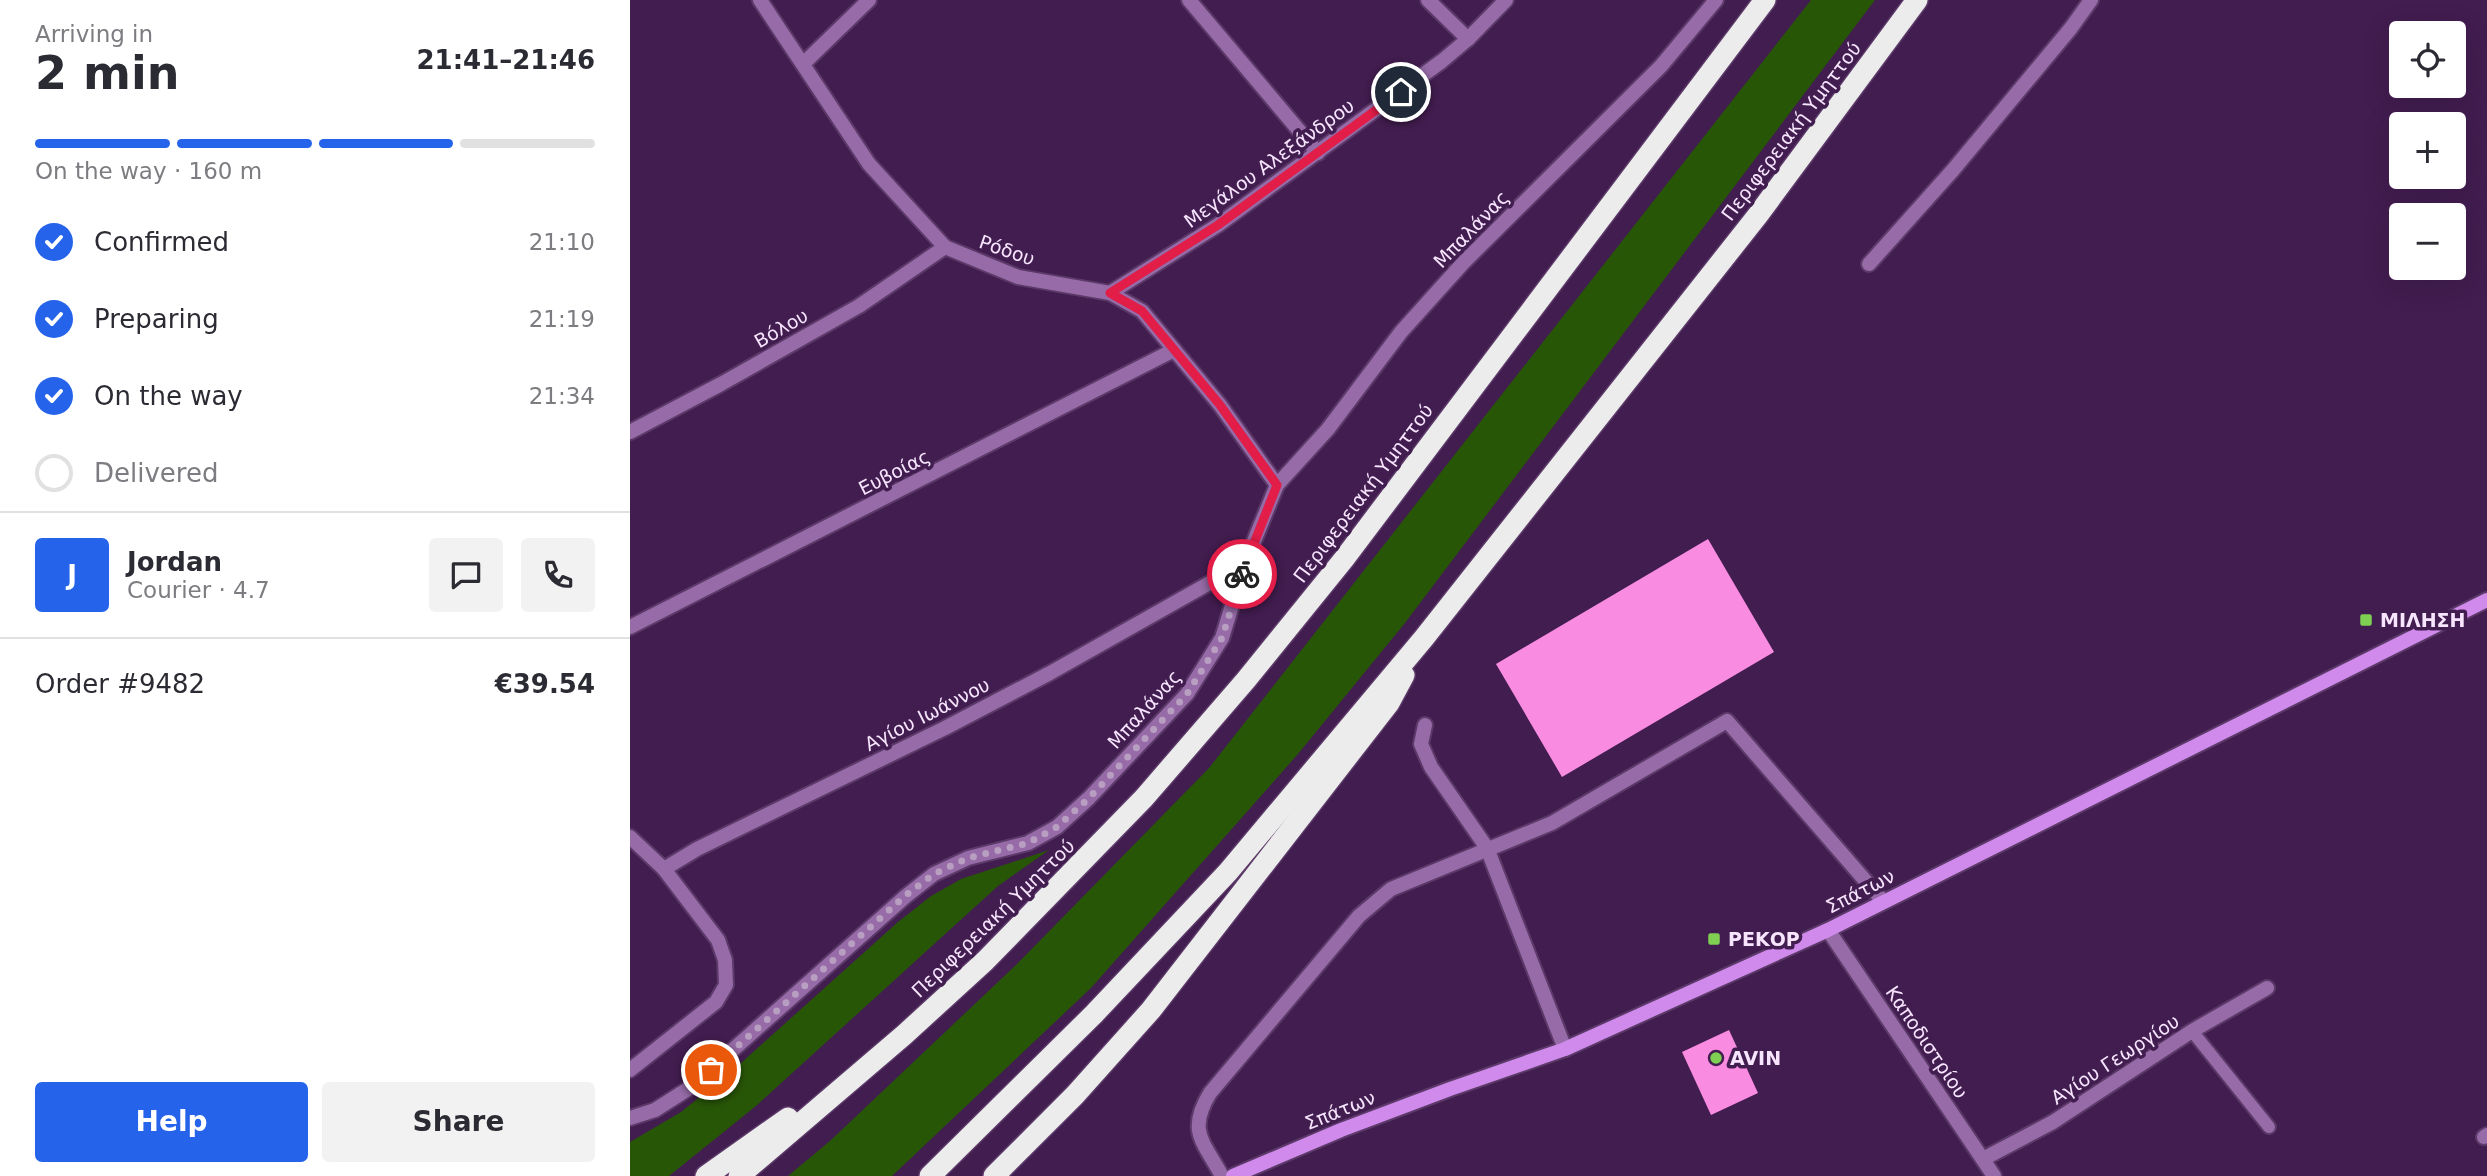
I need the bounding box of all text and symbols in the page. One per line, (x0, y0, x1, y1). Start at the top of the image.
text: Arriving in (35, 21, 153, 47)
map controls (2389, 21, 2466, 280)
button: locate (2389, 21, 2466, 98)
street label: Περιφερειακή Υμηττού (1717, 37, 1865, 225)
text: 21:41–21:46 (416, 45, 595, 75)
text: 2 min (35, 46, 179, 100)
pin (1371, 62, 1431, 122)
icon: home (1382, 73, 1420, 111)
street label: Μεγάλου Αλεξάνδρου (1180, 94, 1358, 232)
button: + (2389, 112, 2466, 189)
text: On the way · 160 m (35, 158, 262, 184)
street label: Μπαλάνας (1429, 186, 1513, 272)
button: − (2389, 203, 2466, 280)
icon: check (35, 223, 73, 261)
text: Confirmed (94, 227, 229, 257)
text: 21:10 (529, 229, 595, 255)
street label: Ρόδου (976, 230, 1038, 270)
icon: check (35, 300, 73, 338)
text: Preparing (94, 304, 219, 334)
street label: Βόλου (750, 304, 812, 352)
text: 21:19 (529, 306, 595, 332)
icon: check (35, 377, 73, 415)
text: On the way (94, 381, 243, 411)
text: 21:34 (529, 383, 595, 409)
street label: Περιφερειακή Υμηττού (1289, 399, 1437, 587)
street label: Ευβοίας (855, 445, 933, 499)
text: Delivered (94, 458, 218, 488)
button: chat (429, 538, 503, 612)
button: phone (521, 538, 595, 612)
courier (1207, 539, 1277, 609)
text: Jordan (127, 547, 222, 577)
icon: bike (1223, 555, 1261, 593)
text: J (67, 560, 77, 590)
text: Courier · 4.7 (127, 577, 270, 603)
place label: ΜΙΛΗΣΗ (2380, 609, 2465, 631)
marker: ΜΙΛΗΣΗ (2358, 612, 2374, 628)
street label: Μπαλάνας (1103, 665, 1185, 753)
text: Order #9482 (35, 669, 205, 699)
text: €39.54 (495, 669, 595, 699)
street label: Αγίου Ιωάννου (861, 673, 993, 755)
street label: Περιφερειακή Υμηττού (907, 834, 1079, 1002)
street label: Σπάτων (1822, 864, 1898, 918)
place label: ΡΕΚΟΡ (1728, 928, 1800, 950)
marker: ΡΕΚΟΡ (1706, 931, 1722, 947)
street label: Καποδιστρίου (1881, 982, 1973, 1102)
street label: Αγίου Γεωργίου (2047, 1009, 2183, 1109)
pin (681, 1040, 741, 1100)
place label: AVIN (1730, 1047, 1781, 1069)
marker: AVIN (1708, 1050, 1724, 1066)
icon: bag (692, 1051, 730, 1089)
button: Help (35, 1082, 308, 1162)
button: Share (322, 1082, 595, 1162)
street label: Σπάτων (1302, 1086, 1378, 1134)

